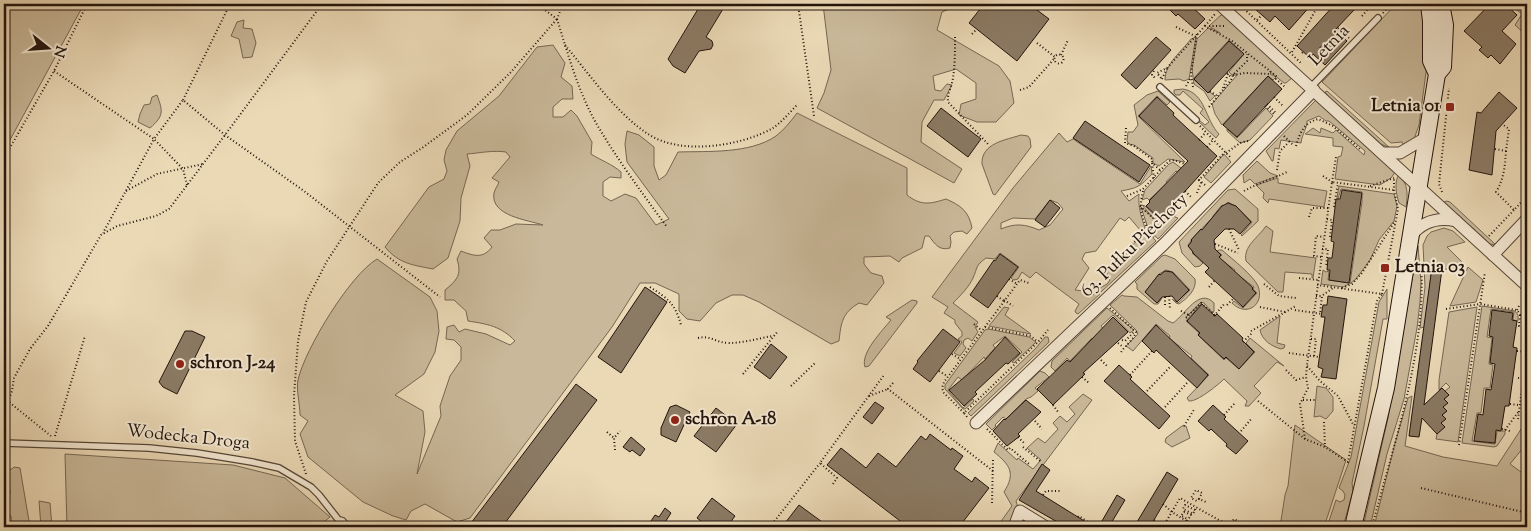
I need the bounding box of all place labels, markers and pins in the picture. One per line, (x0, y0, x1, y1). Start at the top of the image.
place label: Letnia 01 (1371, 94, 1441, 120)
marker: Letnia 01 (1444, 101, 1456, 113)
place label: Letnia 03 (1395, 255, 1465, 281)
marker: Letnia 03 (1379, 262, 1391, 274)
place label: schron J-24 (190, 351, 275, 377)
marker: schron J-24 (174, 358, 186, 370)
place label: schron A-18 (685, 407, 776, 433)
marker: schron A-18 (669, 414, 681, 426)

